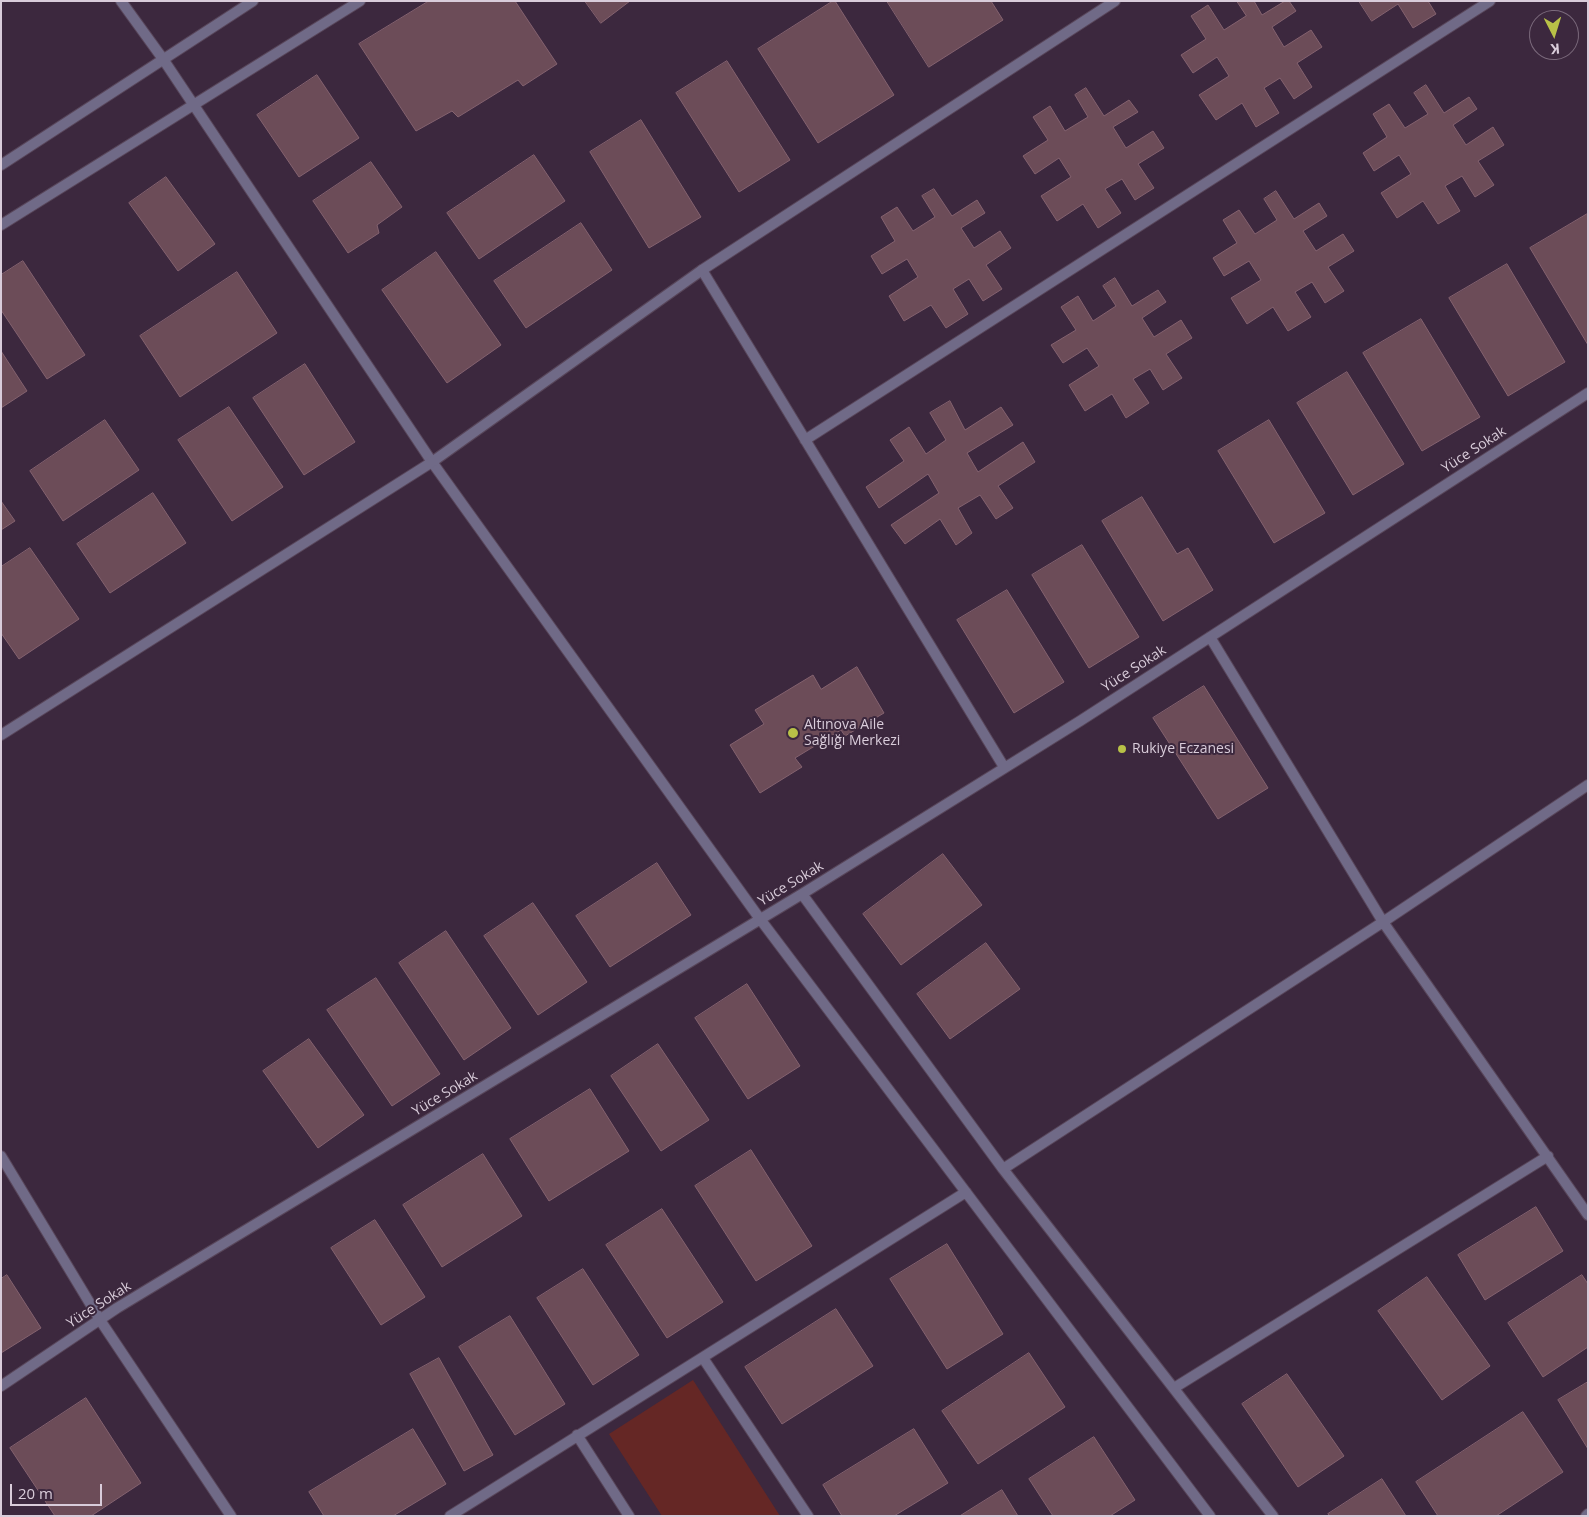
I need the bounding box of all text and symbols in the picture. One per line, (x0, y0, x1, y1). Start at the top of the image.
north arrow (1529, 10, 1579, 60)
text: K (1550, 40, 1561, 59)
street label: Yüce Sokak (1439, 423, 1509, 477)
street label: Yüce Sokak (1099, 642, 1169, 696)
place label: Altınova Aile Sağlığı Merkezi (804, 717, 900, 750)
marker: Altınova Aile Sağlığı Merkezi (786, 726, 800, 740)
place label: Rukiye Eczanesi (1132, 741, 1234, 757)
marker: Rukiye Eczanesi (1116, 743, 1128, 755)
street label: Yüce Sokak (755, 858, 827, 910)
street label: Yüce Sokak (409, 1068, 481, 1120)
street label: Yüce Sokak (64, 1278, 134, 1332)
scale bar (12, 1474, 105, 1506)
text: 20 m (18, 1483, 53, 1503)

